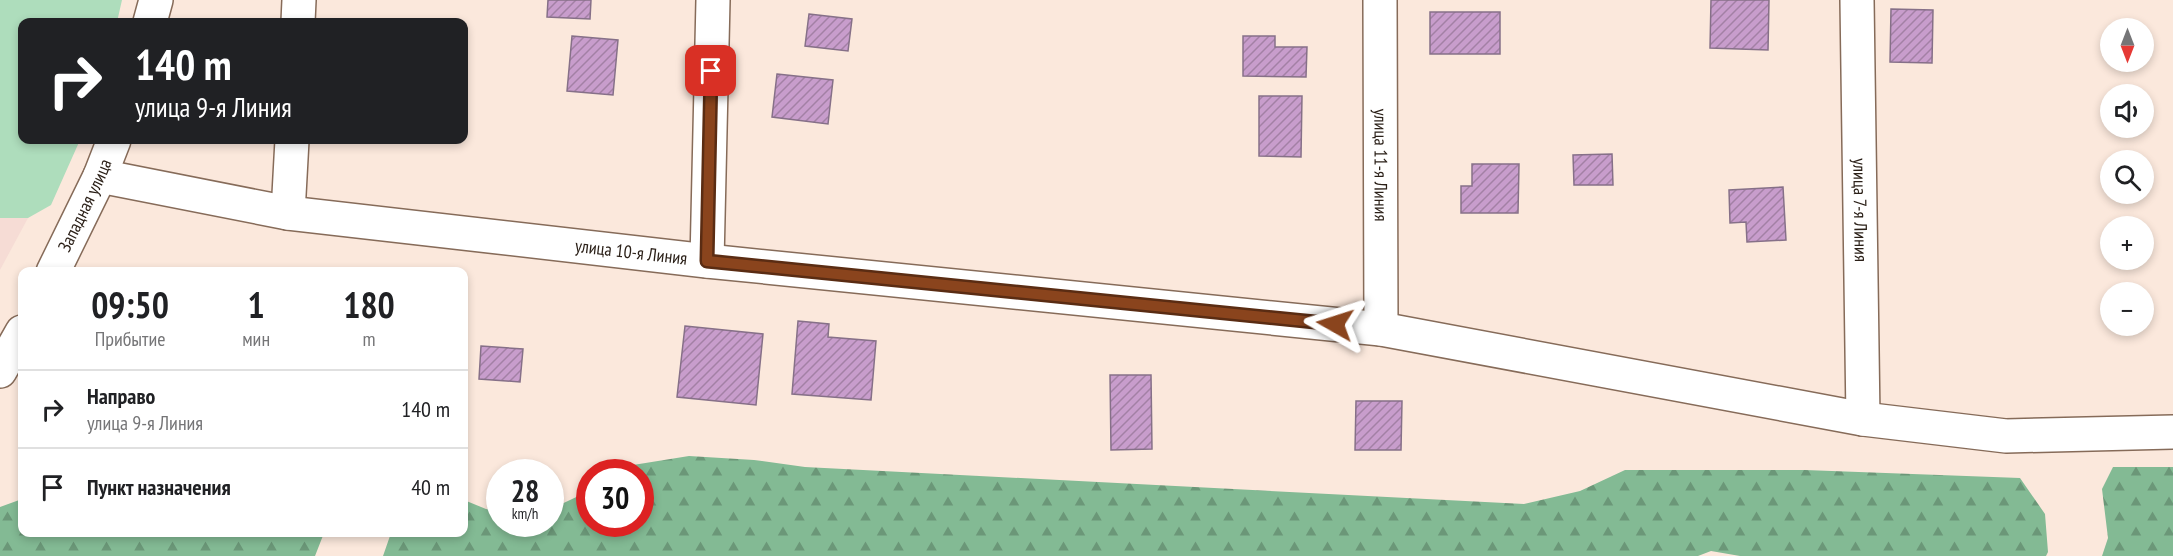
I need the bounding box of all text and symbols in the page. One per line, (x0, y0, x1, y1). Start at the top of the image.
north arrow (2100, 18, 2154, 72)
map controls (2100, 18, 2154, 336)
text: 140 m (135, 37, 232, 92)
icon: right (36, 42, 114, 120)
pin (685, 45, 736, 96)
icon: arrive (694, 54, 727, 87)
button: sound (2100, 84, 2154, 138)
text: улица 9-я Линия (135, 90, 292, 124)
street label: улица 11-я Линия (1369, 109, 1393, 221)
button: search (2100, 150, 2154, 204)
street label: Западная улица (53, 155, 117, 256)
street label: улица 7-я Линия (1848, 158, 1873, 262)
button: + (2100, 216, 2154, 270)
street label: улица 10-я Линия (574, 234, 689, 270)
text: 09:50 (91, 281, 169, 328)
text: 1 (248, 281, 265, 328)
text: 180 (343, 281, 395, 328)
button: − (2100, 282, 2154, 336)
position arrow (1303, 292, 1367, 356)
text: Прибытие (95, 326, 166, 352)
text: мин (242, 326, 270, 352)
text: m (363, 326, 376, 352)
text: Направо (87, 382, 155, 410)
icon: right (36, 393, 69, 426)
text: 140 m (401, 395, 450, 423)
text: улица 9-я Линия (87, 410, 203, 436)
speed limit sign: 30 (576, 459, 654, 537)
icon: arrive (36, 471, 69, 504)
text: 28 (511, 471, 539, 510)
text: Пункт назначения (87, 473, 231, 501)
text: 40 m (411, 473, 450, 501)
text: km/h (512, 504, 538, 523)

